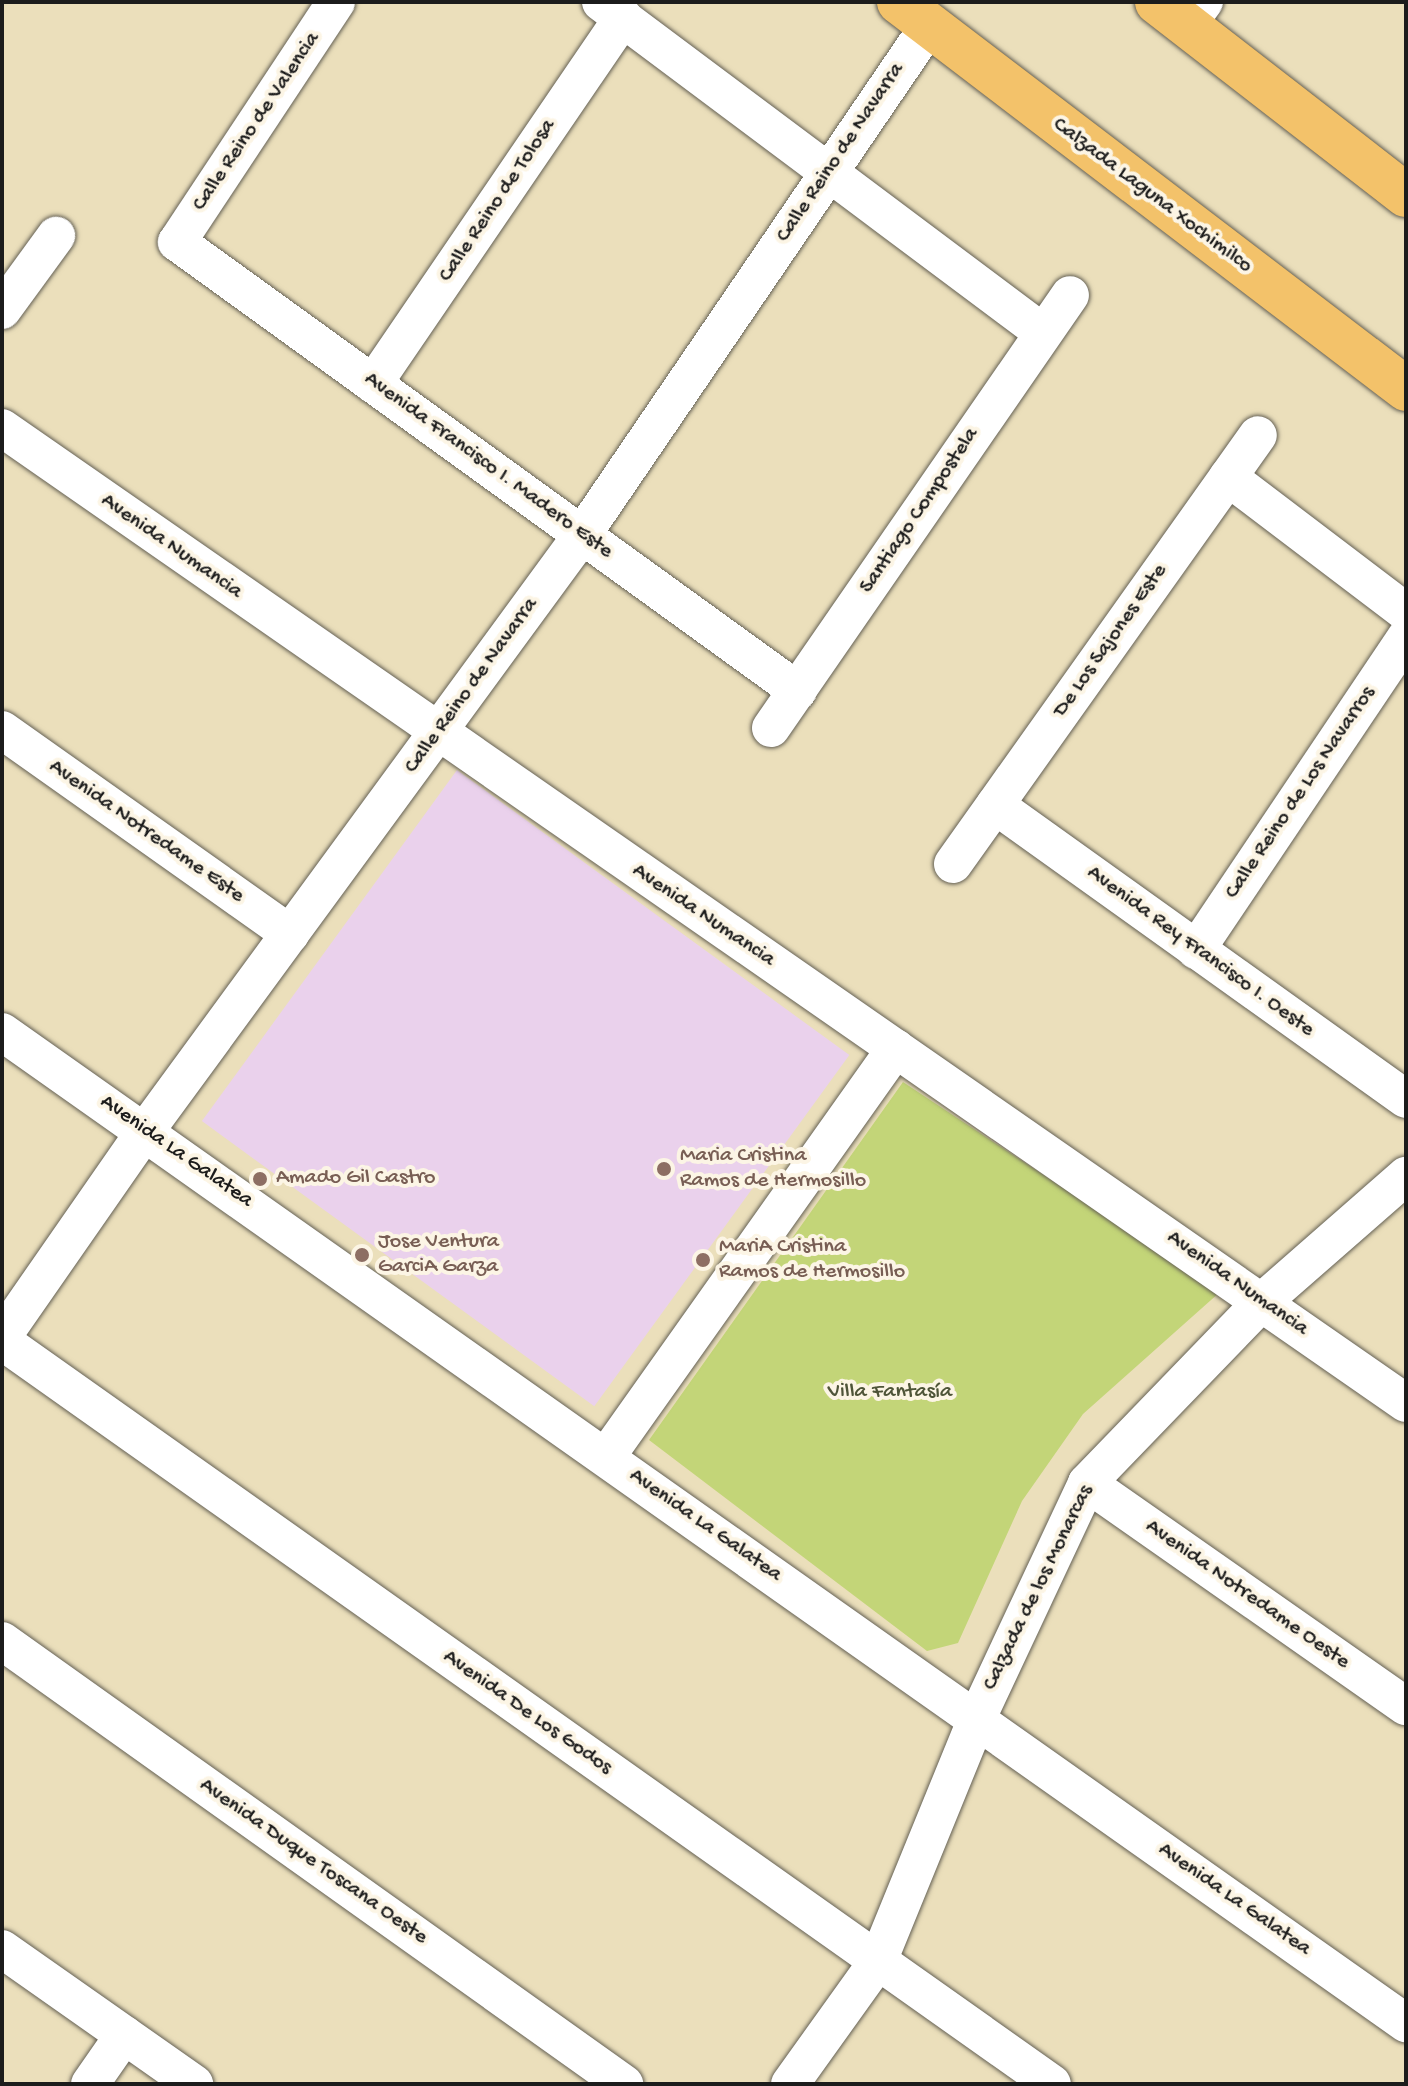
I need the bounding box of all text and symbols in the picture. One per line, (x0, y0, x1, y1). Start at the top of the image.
street label: Calle Reino de Valencia (187, 28, 327, 216)
street label: Calle Reino de Navarra (771, 58, 911, 248)
street label: Calzada Laguna Xochimilco (1047, 112, 1257, 280)
street label: Calle Reino de Tolosa (434, 114, 562, 288)
street label: Avenida Francisco I. Madero Este (358, 367, 618, 565)
street label: Santiago Compostela (855, 423, 985, 599)
street label: Avenida Numancia (95, 488, 247, 606)
street label: De Los Sajones Este (1048, 559, 1174, 723)
street label: Calle Reino de Navarra (399, 593, 545, 779)
street label: Calle Reino de Los Navarros (1220, 682, 1382, 904)
street label: Avenida Notredame Este (43, 754, 249, 910)
street label: Avenida Numancia (626, 858, 780, 974)
street label: Avenida Rey Francisco I. Oeste (1081, 860, 1319, 1044)
street label: Avenida La Galatea (94, 1089, 258, 1215)
place label: Maria Cristina Ramos de Hermosillo (680, 1143, 866, 1194)
marker: Maria Cristina Ramos de Hermosillo (655, 1160, 673, 1178)
place label: Amado Gil Castro (276, 1166, 435, 1192)
marker: Amado Gil Castro (251, 1170, 269, 1188)
street label: Avenida Numancia (1161, 1225, 1313, 1343)
place label: Jose Ventura GarciA Garza (378, 1229, 499, 1280)
place label: MariA Cristina Ramos de Hermosillo (719, 1234, 905, 1286)
marker: Jose Ventura GarciA Garza (353, 1246, 371, 1264)
marker: MariA Cristina Ramos de Hermosillo (694, 1251, 712, 1269)
park label: Villa Fantasía (828, 1380, 952, 1406)
street label: Avenida La Galatea (623, 1463, 787, 1589)
street label: Calzada de los Monarcas (978, 1481, 1100, 1695)
street label: Avenida Notredame Oeste (1140, 1514, 1354, 1676)
street label: Avenida De Los Godos (437, 1645, 617, 1781)
street label: Avenida Duque Toscana Oeste (194, 1773, 432, 1951)
street label: Avenida La Galatea (1152, 1837, 1316, 1963)

